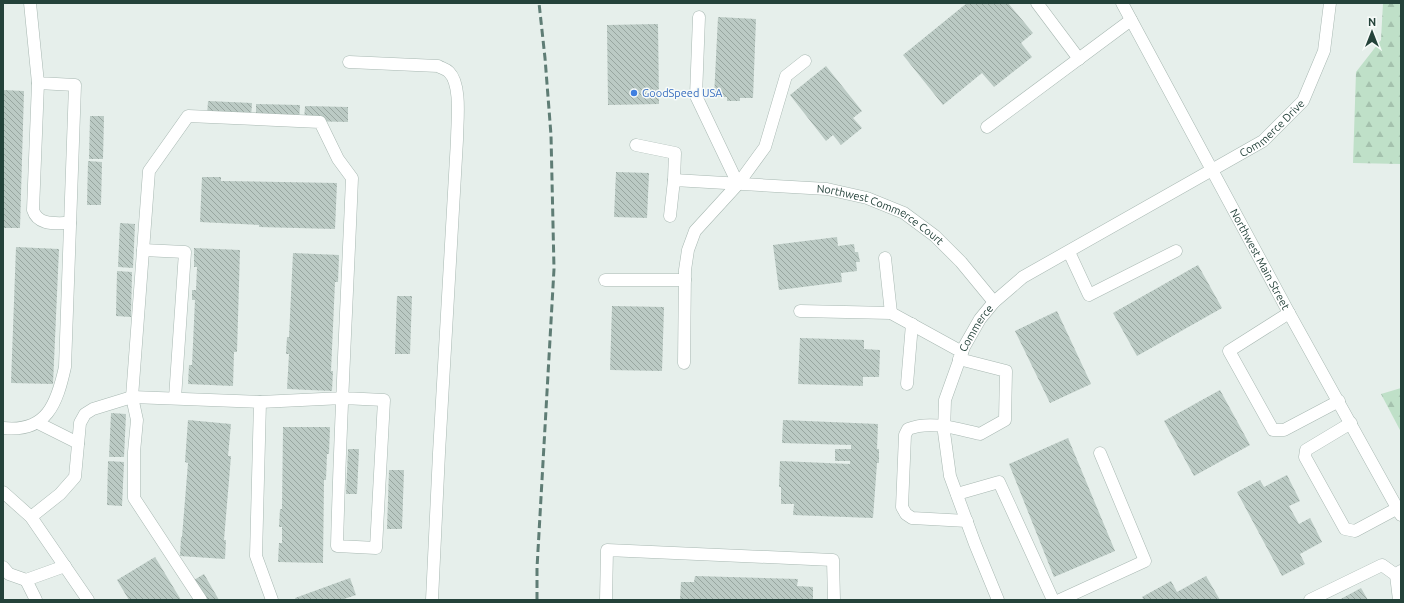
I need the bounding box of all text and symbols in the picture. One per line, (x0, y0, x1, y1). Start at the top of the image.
north arrow (1352, 12, 1392, 52)
text: N (1368, 16, 1376, 28)
place label: GoodSpeed USA (642, 87, 723, 99)
marker: GoodSpeed USA (629, 88, 639, 98)
street label: Commerce Drive (1237, 97, 1307, 159)
street label: Northwest Commerce Court (816, 182, 947, 248)
street label: Northwest Main Street (1228, 207, 1292, 312)
street label: Commerce (957, 302, 995, 353)

